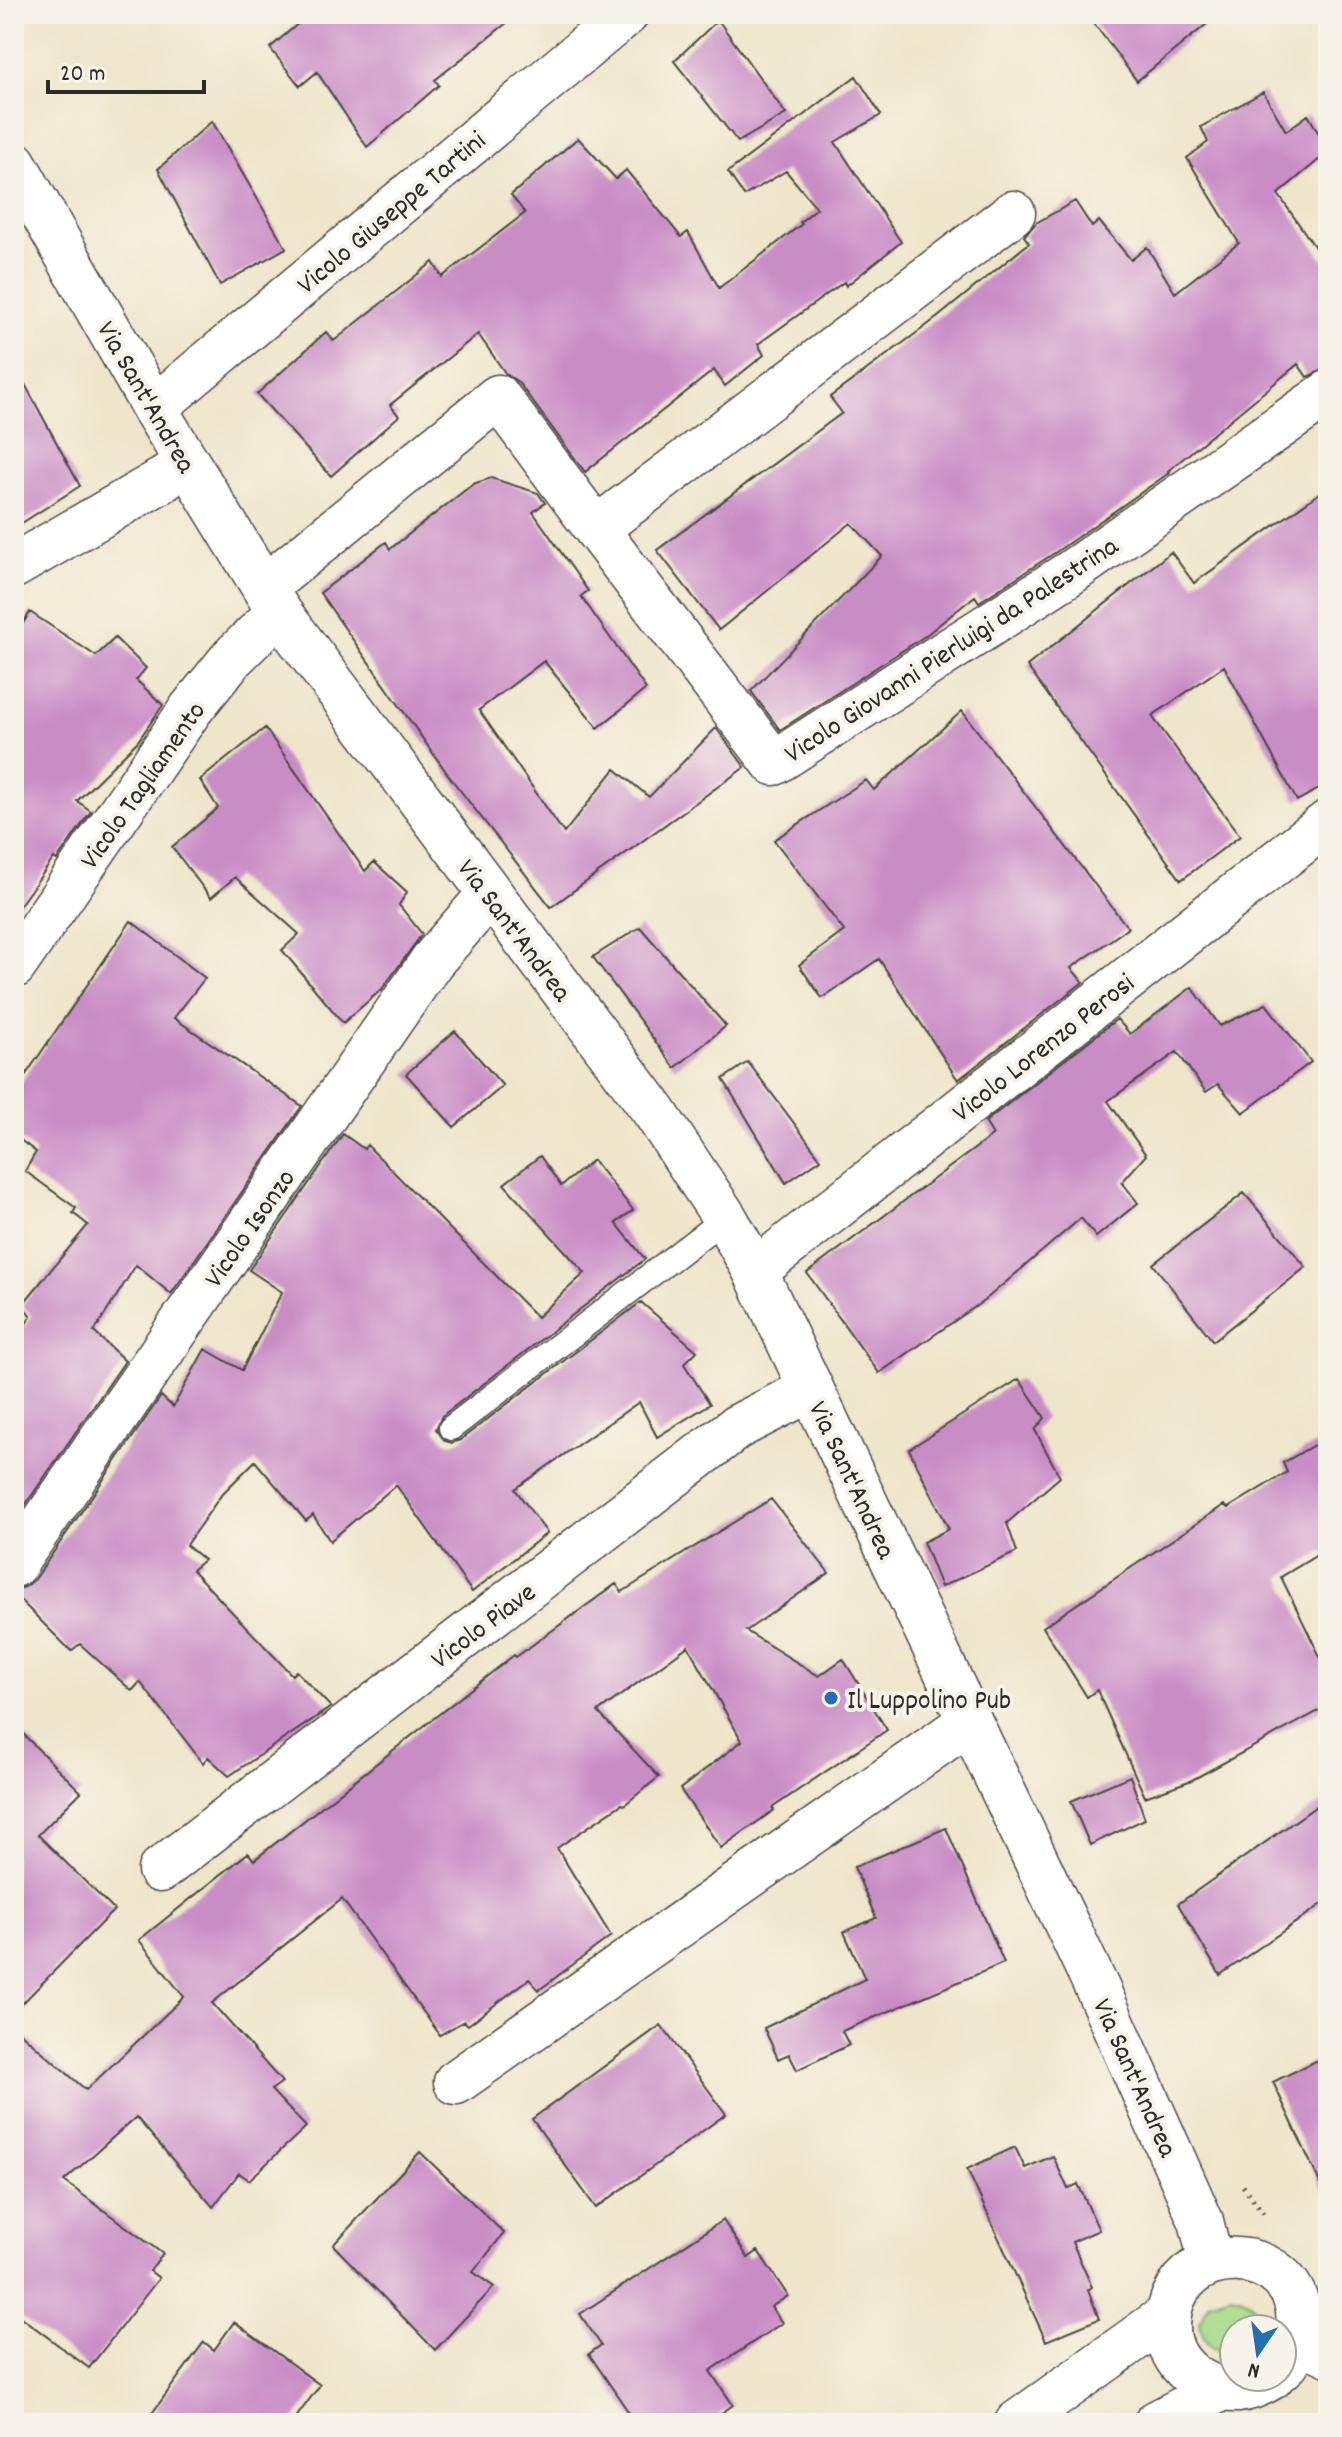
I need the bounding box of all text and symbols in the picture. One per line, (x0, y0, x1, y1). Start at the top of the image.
scale bar (48, 44, 204, 94)
text: 20 m (60, 58, 106, 92)
street label: Vicolo Giuseppe Tartini (290, 124, 496, 306)
street label: Via Sant'Andrea (84, 315, 204, 483)
street label: Vicolo Giovanni Pierluigi da Palestrina (778, 528, 1128, 775)
street label: Vicolo Tagliamento (72, 695, 218, 879)
street label: Via Sant'Andrea (445, 852, 580, 1012)
street label: Vicolo Lorenzo Perosi (945, 966, 1145, 1134)
street label: Vicolo Isonzo (196, 1162, 308, 1297)
street label: Via Sant'Andrea (796, 1396, 904, 1567)
street label: Vicolo Piave (424, 1575, 546, 1681)
place label: Il Luppolino Pub (847, 1683, 1011, 1723)
marker: Il Luppolino Pub (822, 1689, 840, 1707)
street label: Via Sant'Andrea (1080, 1993, 1186, 2165)
north arrow (1218, 2313, 1298, 2393)
text: N (1245, 2353, 1263, 2385)

